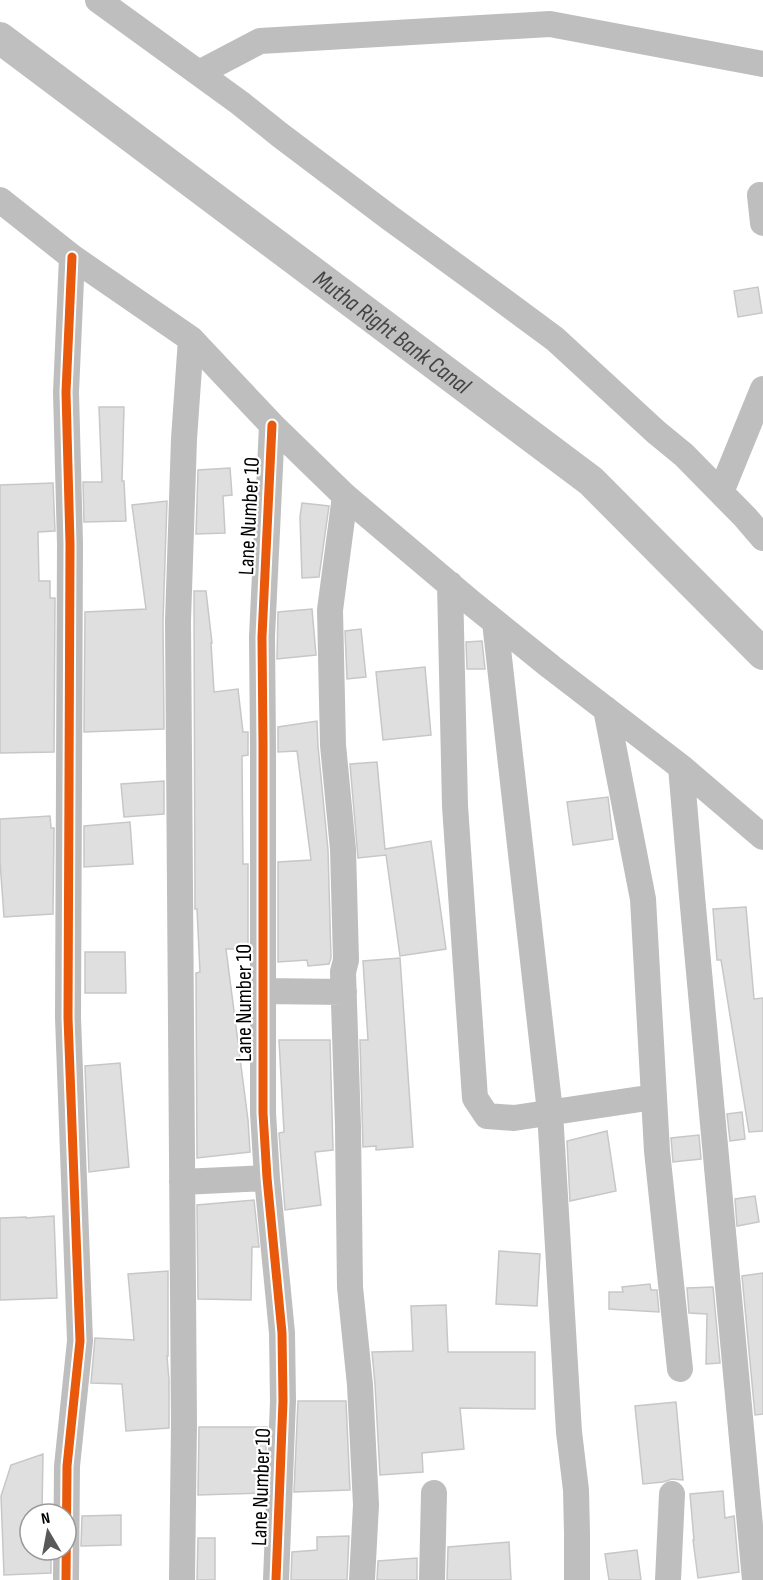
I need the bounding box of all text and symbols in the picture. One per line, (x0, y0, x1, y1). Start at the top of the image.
water label: Mutha Right Bank Canal (308, 264, 477, 401)
street label: Lane Number 10 (233, 456, 266, 576)
street label: Lane Number 10 (231, 944, 258, 1062)
street label: Lane Number 10 (246, 1428, 277, 1547)
north arrow (18, 1502, 78, 1562)
text: N (40, 1509, 52, 1529)

